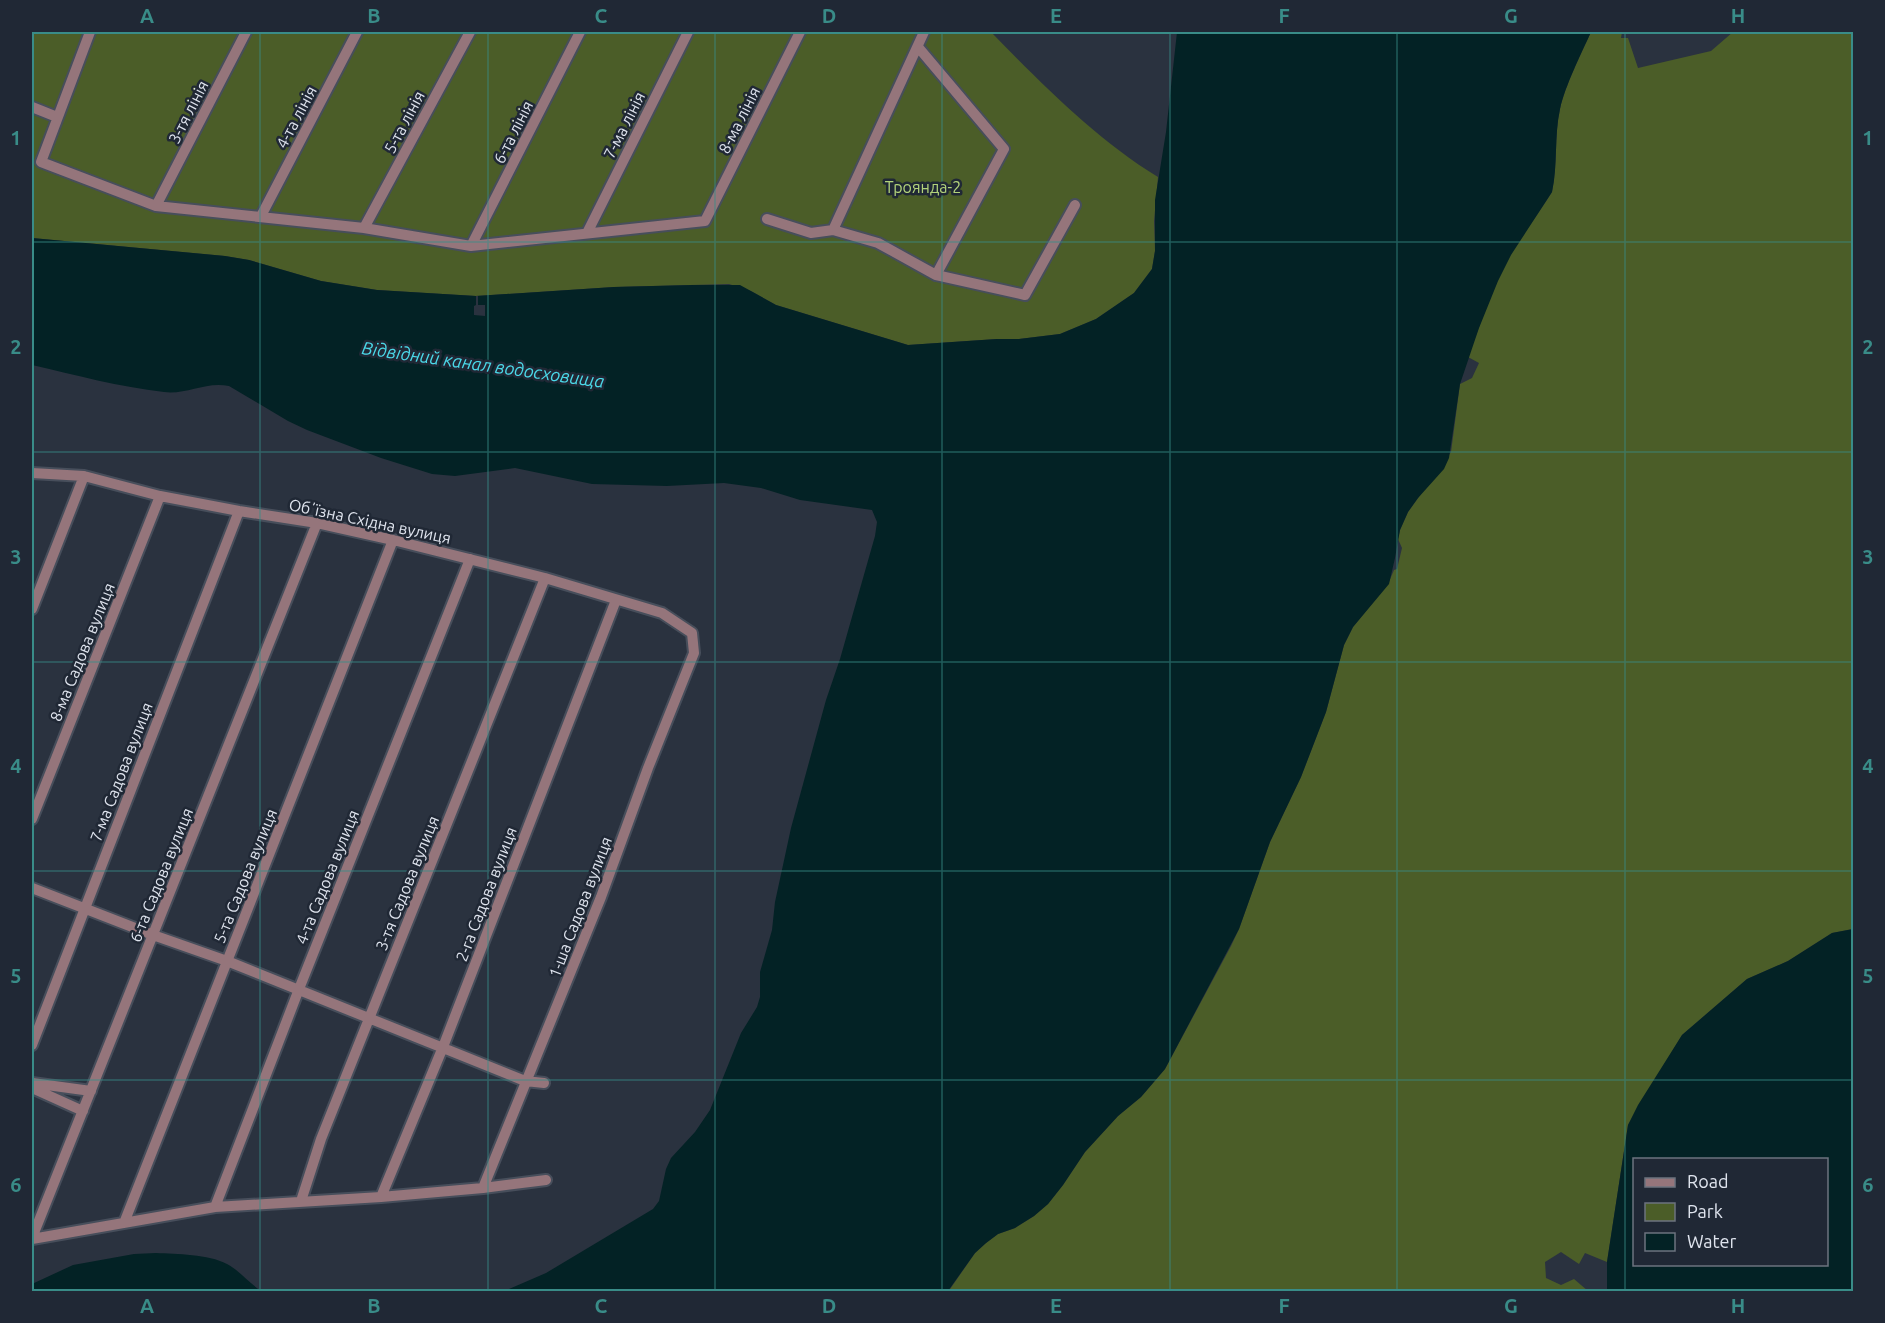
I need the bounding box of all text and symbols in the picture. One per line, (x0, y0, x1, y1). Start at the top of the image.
text: A (140, 4, 154, 27)
text: B (367, 4, 381, 27)
text: C (595, 4, 608, 27)
text: D (822, 4, 836, 27)
text: E (1050, 4, 1062, 27)
text: F (1278, 4, 1290, 27)
text: G (1504, 4, 1518, 27)
text: H (1731, 4, 1745, 27)
street label: 3-тя лінія (165, 78, 211, 146)
street label: 4-та лінія (272, 83, 320, 151)
street label: 8-ма лінія (715, 84, 763, 156)
street label: 5-та лінія (380, 88, 428, 156)
street label: 7-ма лінія (600, 89, 648, 161)
street label: 6-та лінія (490, 98, 536, 166)
text: 1 (10, 126, 22, 149)
text: 1 (1862, 126, 1874, 149)
park label: Троянда-2 (885, 178, 961, 196)
text: 2 (10, 335, 22, 358)
text: 2 (1862, 335, 1874, 358)
water label: Відвідний канал водосховища (361, 337, 606, 391)
street label: Обʼїзна Східна вулиця (287, 495, 453, 547)
text: 3 (10, 545, 22, 568)
text: 3 (1862, 545, 1874, 568)
street label: 8-ма Садова вулиця (46, 580, 118, 724)
street label: 7-ма Садова вулиця (86, 700, 156, 844)
text: 4 (10, 754, 22, 777)
text: 4 (1862, 754, 1874, 777)
street label: 6-та Садова вулиця (126, 805, 196, 945)
street label: 5-та Садова вулиця (210, 806, 280, 946)
street label: 4-та Садова вулиця (292, 807, 362, 947)
street label: 3-тя Садова вулиця (372, 813, 442, 953)
street label: 2-га Садова вулиця (452, 824, 520, 964)
street label: 1-ша Садова вулиця (545, 834, 615, 980)
text: 5 (10, 964, 22, 987)
text: 5 (1862, 964, 1874, 987)
legend (1633, 1158, 1828, 1266)
text: Road (1687, 1171, 1729, 1191)
text: 6 (10, 1173, 22, 1196)
text: 6 (1862, 1173, 1874, 1196)
text: Park (1687, 1201, 1723, 1221)
text: Water (1687, 1231, 1737, 1251)
text: A (140, 1294, 154, 1317)
text: B (367, 1294, 381, 1317)
text: C (595, 1294, 608, 1317)
text: D (822, 1294, 836, 1317)
text: E (1050, 1294, 1062, 1317)
text: F (1278, 1294, 1290, 1317)
text: G (1504, 1294, 1518, 1317)
text: H (1731, 1294, 1745, 1317)

